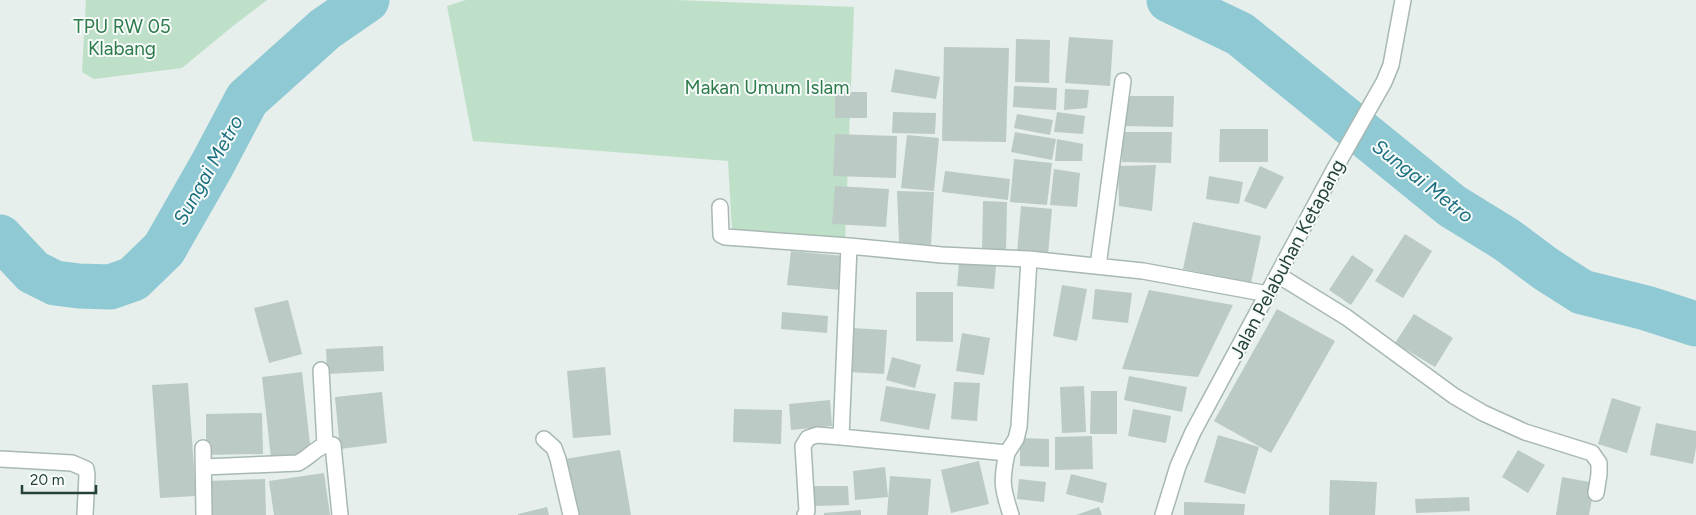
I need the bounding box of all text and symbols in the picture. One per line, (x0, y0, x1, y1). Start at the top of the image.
park label: TPU RW 05 Klabang (73, 15, 171, 60)
park label: Makan Umum Islam (685, 76, 849, 99)
water label: Sungai Metro (168, 111, 248, 229)
water label: Sungai Metro (1368, 134, 1479, 228)
street label: Jalan Pelabuhan Ketapang (1225, 155, 1349, 363)
scale bar (22, 462, 96, 494)
text: 20 m (30, 471, 64, 489)

